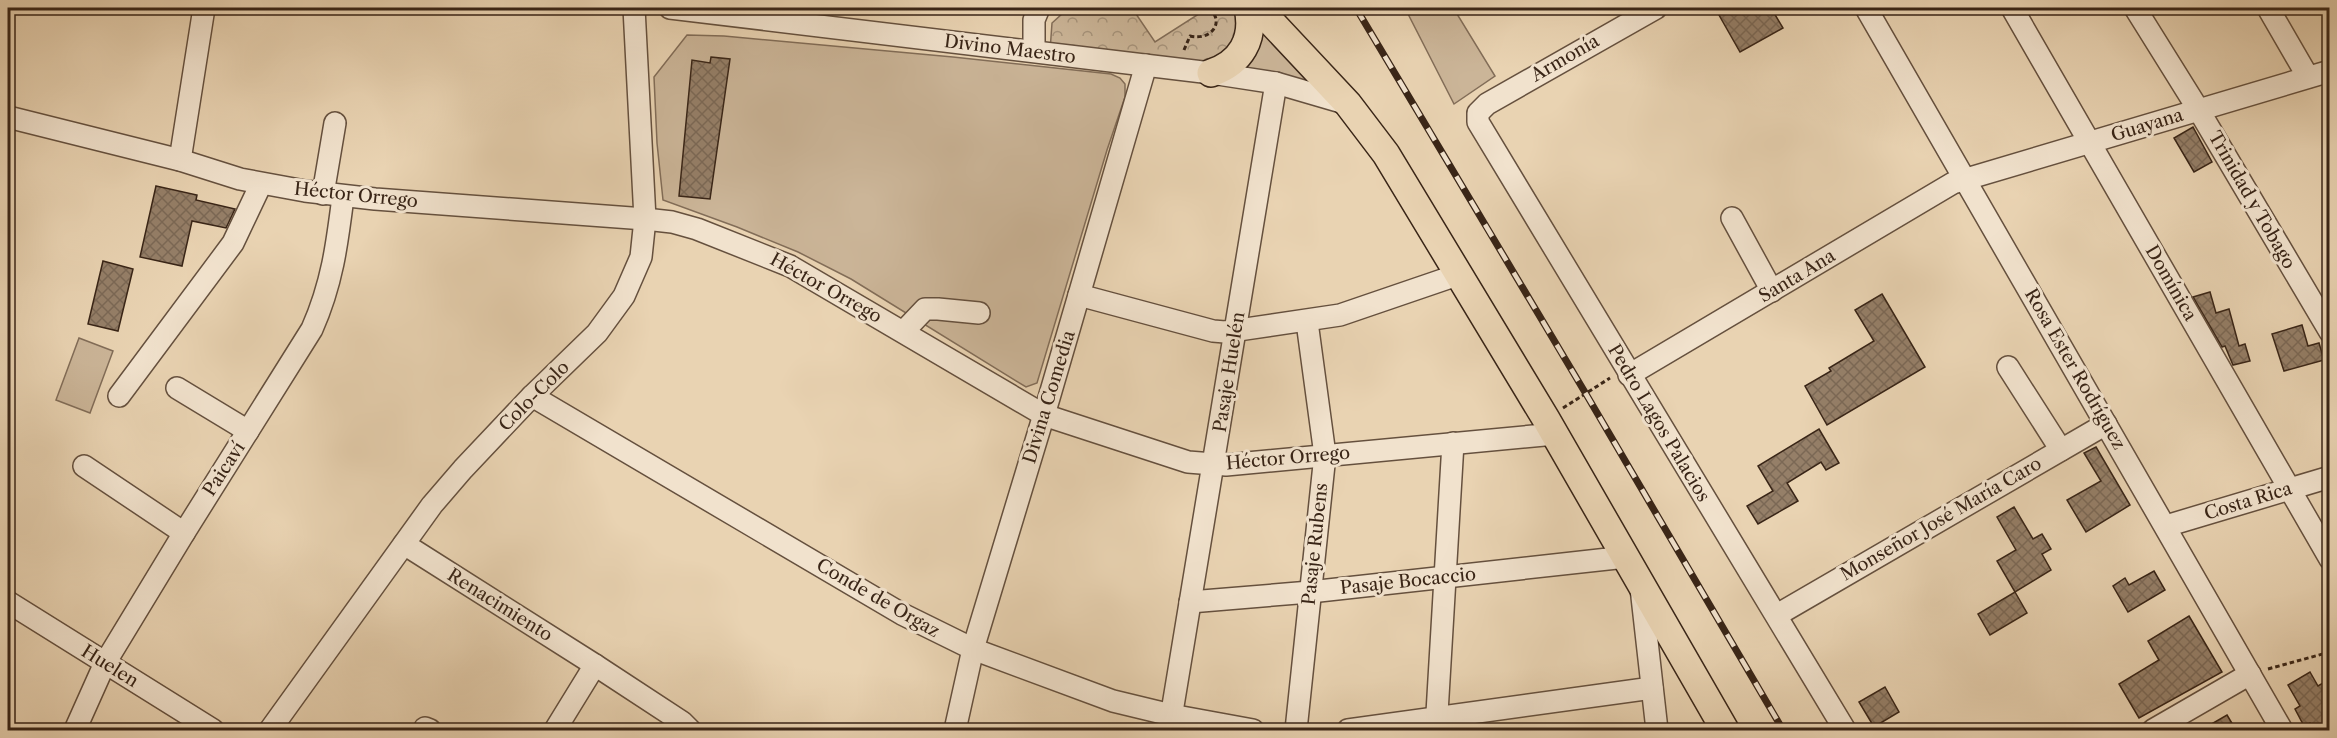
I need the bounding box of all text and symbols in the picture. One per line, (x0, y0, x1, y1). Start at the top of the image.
street label: Armonía (1526, 29, 1603, 87)
street label: Divino Maestro (943, 30, 1077, 68)
street label: Guayana (2108, 103, 2186, 146)
street label: Trinidad y Tobago (2204, 127, 2300, 273)
street label: Héctor Orrego (293, 178, 419, 212)
street label: Domínica (2141, 241, 2202, 325)
street label: Santa Ana (1755, 244, 1840, 307)
street label: Héctor Orrego (766, 248, 886, 328)
street label: Rosa Ester Rodríguez (2020, 284, 2130, 454)
street label: Pasaje Huelén (1209, 310, 1249, 434)
street label: Divina Comedia (1018, 327, 1080, 466)
street label: Pedro Lagos Palacios (1603, 340, 1715, 506)
street label: Colo-Colo (494, 356, 574, 436)
street label: Paicaví (198, 437, 250, 500)
street label: Héctor Orrego (1225, 442, 1351, 474)
street label: Monseñor José María Caro (1837, 452, 2045, 586)
street label: Costa Rica (2201, 477, 2295, 525)
street label: Pasaje Rubens (1298, 482, 1332, 606)
street label: Conde de Orgaz (813, 554, 943, 642)
street label: Pasaje Bocaccio (1339, 563, 1477, 599)
street label: Renacimiento (443, 564, 557, 646)
street label: Huelen (77, 640, 143, 692)

